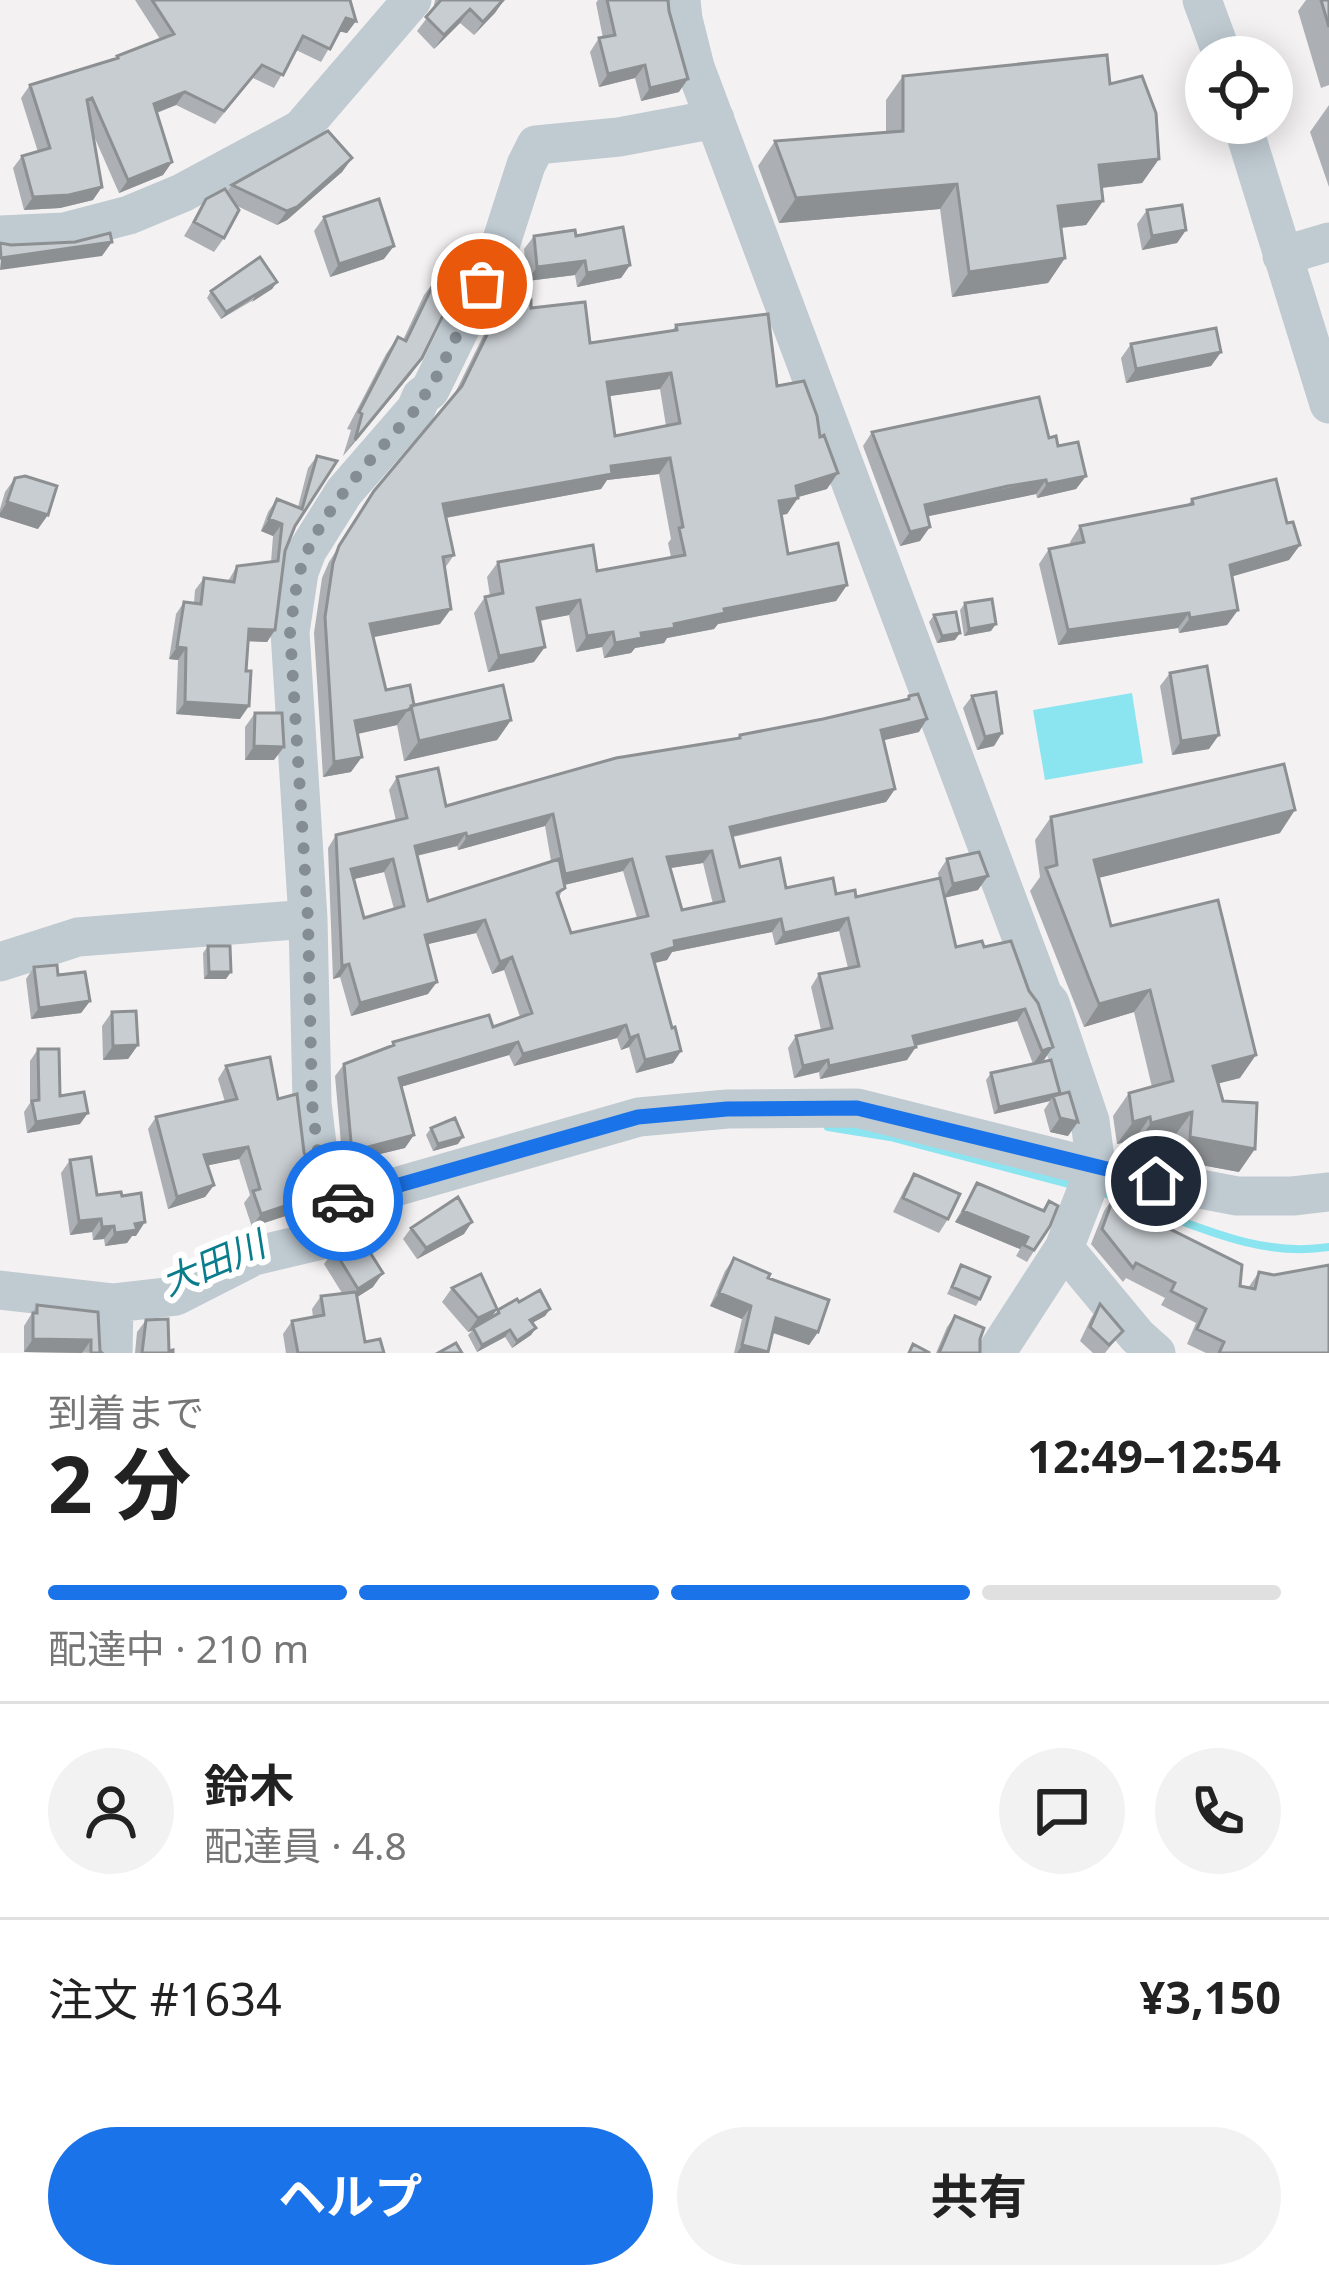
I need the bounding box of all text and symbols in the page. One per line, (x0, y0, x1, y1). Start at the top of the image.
map controls (1185, 36, 1293, 144)
button: locate (1185, 36, 1293, 144)
pin (431, 233, 533, 335)
icon: bag (449, 251, 515, 317)
pin (1105, 1130, 1207, 1232)
courier (283, 1141, 403, 1261)
icon: home (1123, 1148, 1189, 1214)
icon: car (310, 1168, 376, 1234)
water label: 大田川 (154, 1217, 276, 1306)
text: 到着まで (48, 1385, 204, 1438)
text: 12:49–12:54 (1027, 1425, 1281, 1486)
text: 2 分 (48, 1430, 191, 1536)
text: 配達中 · 210 m (48, 1621, 309, 1674)
button: person (48, 1748, 174, 1874)
button: chat (999, 1748, 1125, 1874)
button: phone (1155, 1748, 1281, 1874)
text: 鈴木 (204, 1754, 294, 1815)
text: 配達員 · 4.8 (204, 1818, 407, 1871)
text: ¥3,150 (1139, 1966, 1281, 2027)
text: 注文 #1634 (48, 1968, 282, 2029)
button: ヘルプ (48, 2127, 653, 2265)
button: 共有 (677, 2127, 1281, 2265)

